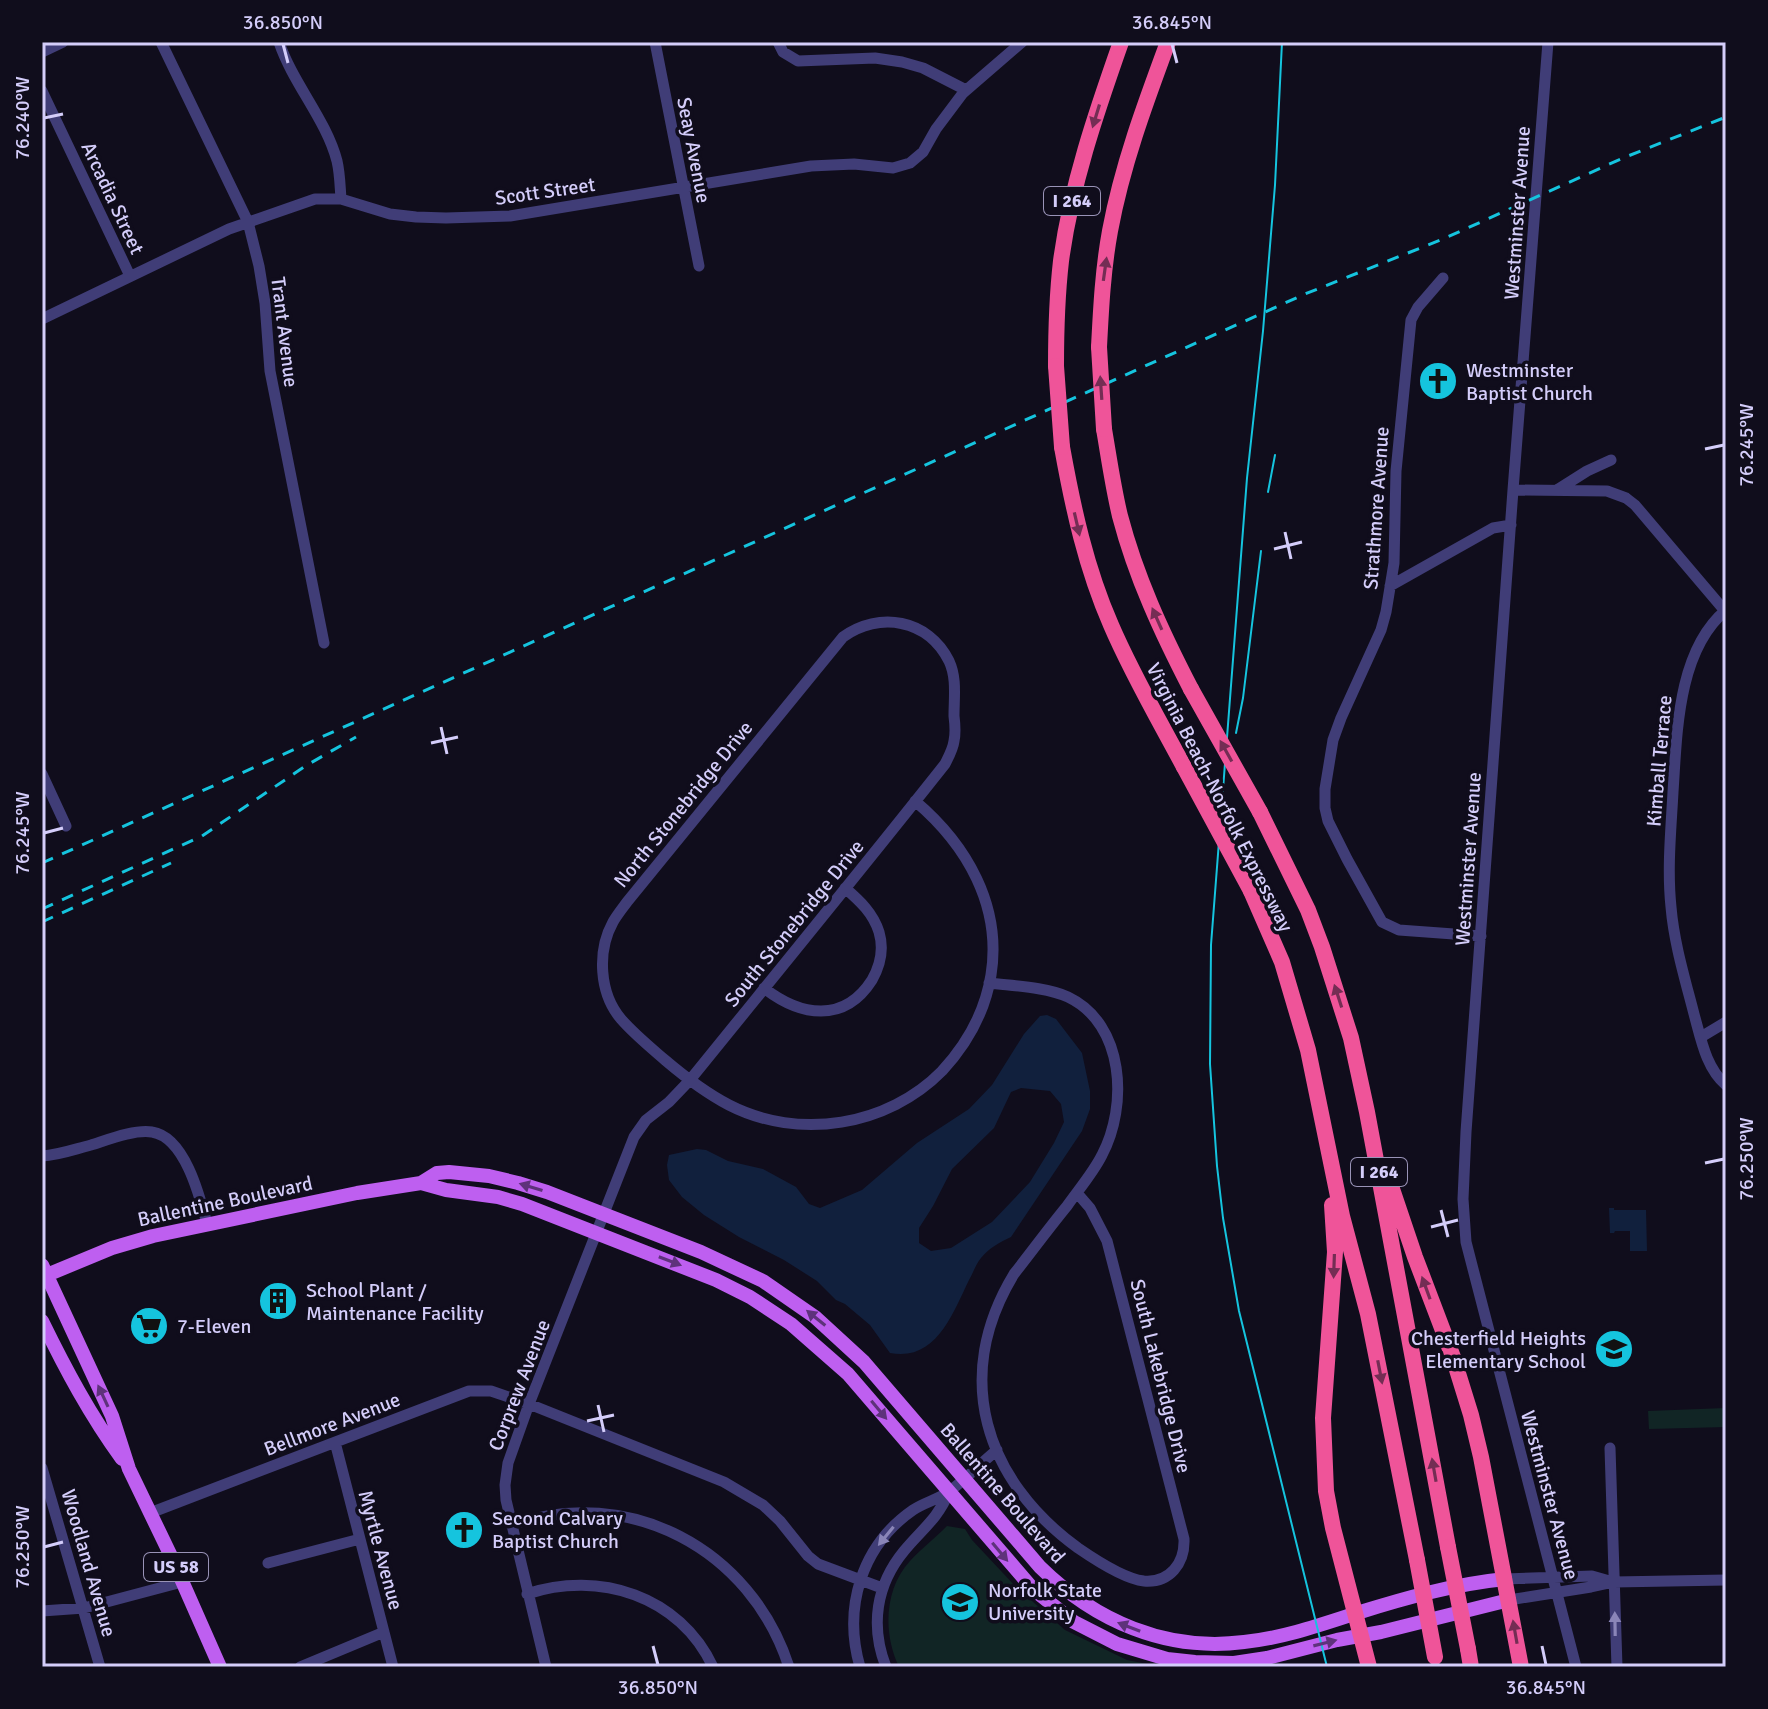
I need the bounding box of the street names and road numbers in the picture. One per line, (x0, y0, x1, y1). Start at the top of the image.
street label: Seay Avenue (671, 95, 716, 205)
street label: Westminster Avenue (1499, 125, 1536, 301)
street label: Arcadia Street (76, 138, 150, 258)
street label: Scott Street (493, 172, 597, 211)
road number: I 264 (1044, 187, 1100, 215)
street label: Trant Avenue (265, 275, 304, 389)
street label: Strathmore Avenue (1358, 426, 1395, 590)
street label: Virginia Beach-Norfolk Expressway (1141, 659, 1299, 937)
street label: Kimball Terrace (1641, 694, 1678, 828)
street label: North Stonebridge Drive (608, 716, 758, 893)
street label: Westminster Avenue (1450, 771, 1487, 947)
street label: South Stonebridge Drive (719, 835, 870, 1012)
road number: I 264 (1351, 1158, 1407, 1186)
street label: Ballentine Boulevard (135, 1171, 315, 1232)
street label: South Lakebridge Drive (1124, 1277, 1197, 1476)
street label: Corprew Avenue (483, 1316, 556, 1454)
street label: Bellmore Avenue (261, 1387, 404, 1462)
street label: Westminster Avenue (1515, 1408, 1584, 1582)
street label: Ballentine Boulevard (935, 1418, 1071, 1569)
street label: Woodland Avenue (56, 1487, 122, 1640)
street label: Myrtle Avenue (353, 1488, 408, 1613)
road number: US 58 (144, 1553, 208, 1581)

